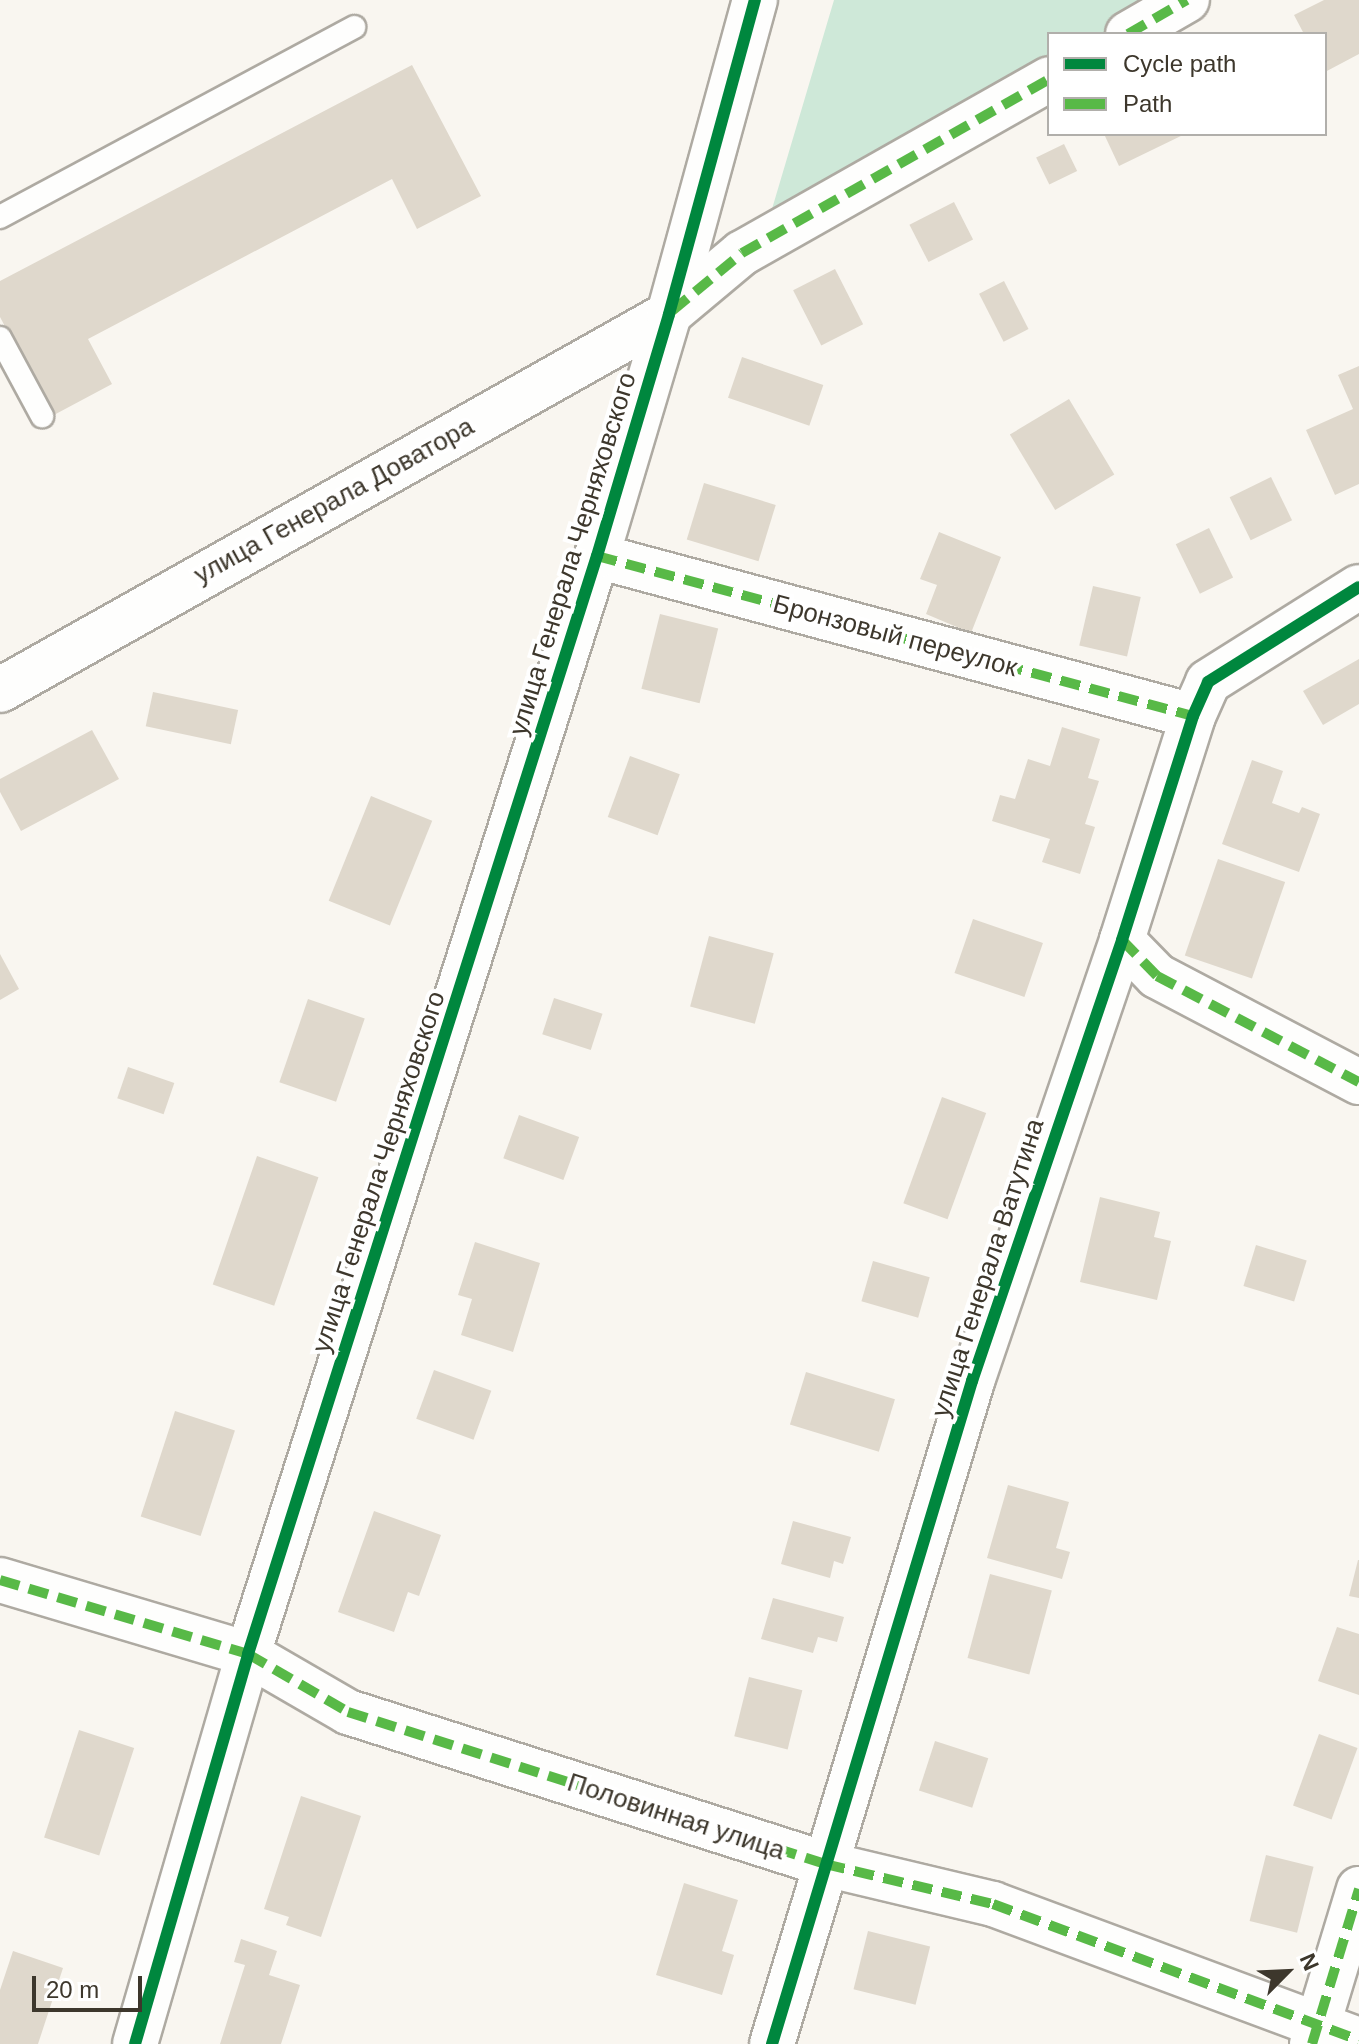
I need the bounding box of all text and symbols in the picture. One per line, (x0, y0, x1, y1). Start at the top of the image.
legend (1047, 32, 1327, 136)
text: Cycle path (1123, 50, 1236, 77)
text: Path (1123, 90, 1172, 117)
street label: улица Генерала Черняховского (503, 369, 643, 739)
street label: улица Генерала Доватора (189, 411, 479, 591)
street label: Бронзовый переулок (769, 588, 1021, 684)
street label: улица Генерала Черняховского (306, 987, 452, 1357)
street label: улица Генерала Ватутина (925, 1115, 1051, 1421)
street label: Половинная улица (563, 1767, 789, 1867)
north arrow (1247, 1932, 1327, 2012)
text: N (1295, 1950, 1324, 1974)
scale bar (36, 1960, 146, 2010)
text: 20 m (46, 1976, 99, 2003)

